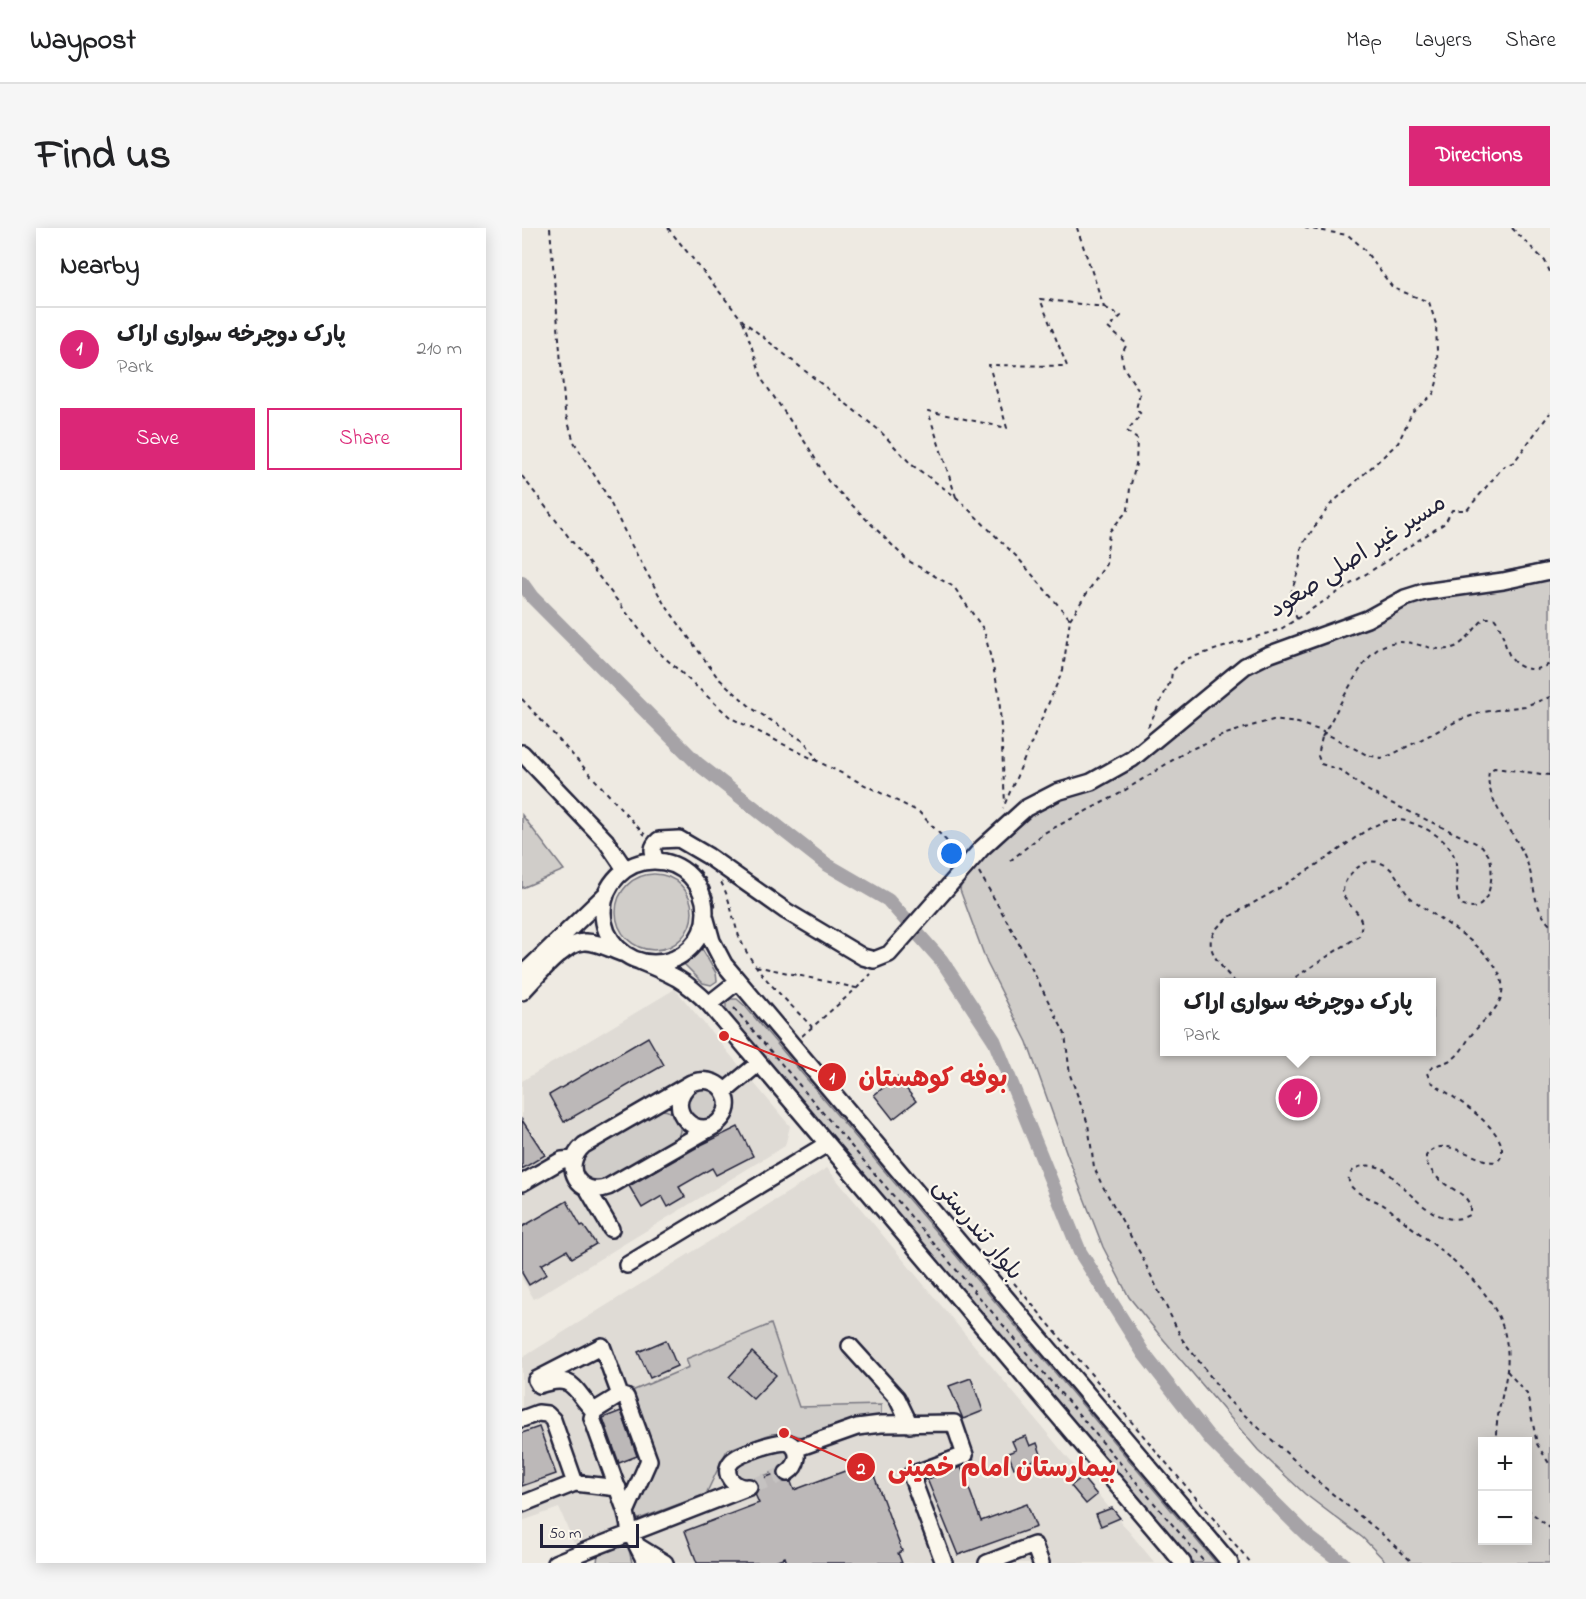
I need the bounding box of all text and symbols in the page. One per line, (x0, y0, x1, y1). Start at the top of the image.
text: Waypost (30, 21, 136, 62)
text: Map (1346, 26, 1382, 56)
text: Layers (1415, 26, 1472, 56)
text: Share (1505, 26, 1556, 56)
text: Find us (36, 126, 171, 187)
button: Directions (1409, 126, 1550, 186)
text: Nearby (60, 248, 139, 286)
text: پارک دوچرخه سواری اراک (117, 320, 346, 352)
text: 1 (76, 335, 83, 364)
text: 210 m (417, 335, 462, 364)
text: Park (117, 353, 153, 382)
button: Save (60, 408, 255, 470)
button: Share (267, 408, 462, 470)
street label: مسیر غیر اصلی صعود (1262, 486, 1454, 628)
your location (937, 839, 966, 868)
popup (1160, 978, 1436, 1056)
text: پارک دوچرخه سواری اراک (1184, 988, 1412, 1020)
text: Park (1184, 1021, 1220, 1050)
callout: بوفه کوهستان (817, 1055, 1020, 1099)
text: بوفه کوهستان (858, 1061, 1008, 1099)
text: 1 (829, 1066, 835, 1092)
pin: 1 (1278, 1076, 1318, 1120)
street label: بلوار تندرستی (924, 1171, 1030, 1289)
map controls (1478, 1437, 1532, 1545)
button: + (1478, 1437, 1532, 1491)
callout: بیمارستان امام خمینی (846, 1445, 1128, 1489)
text: بیمارستان امام خمینی (888, 1451, 1116, 1489)
text: 2 (856, 1457, 866, 1483)
button: − (1478, 1491, 1532, 1545)
scale bar (540, 1521, 639, 1548)
text: 50 m (549, 1522, 581, 1546)

